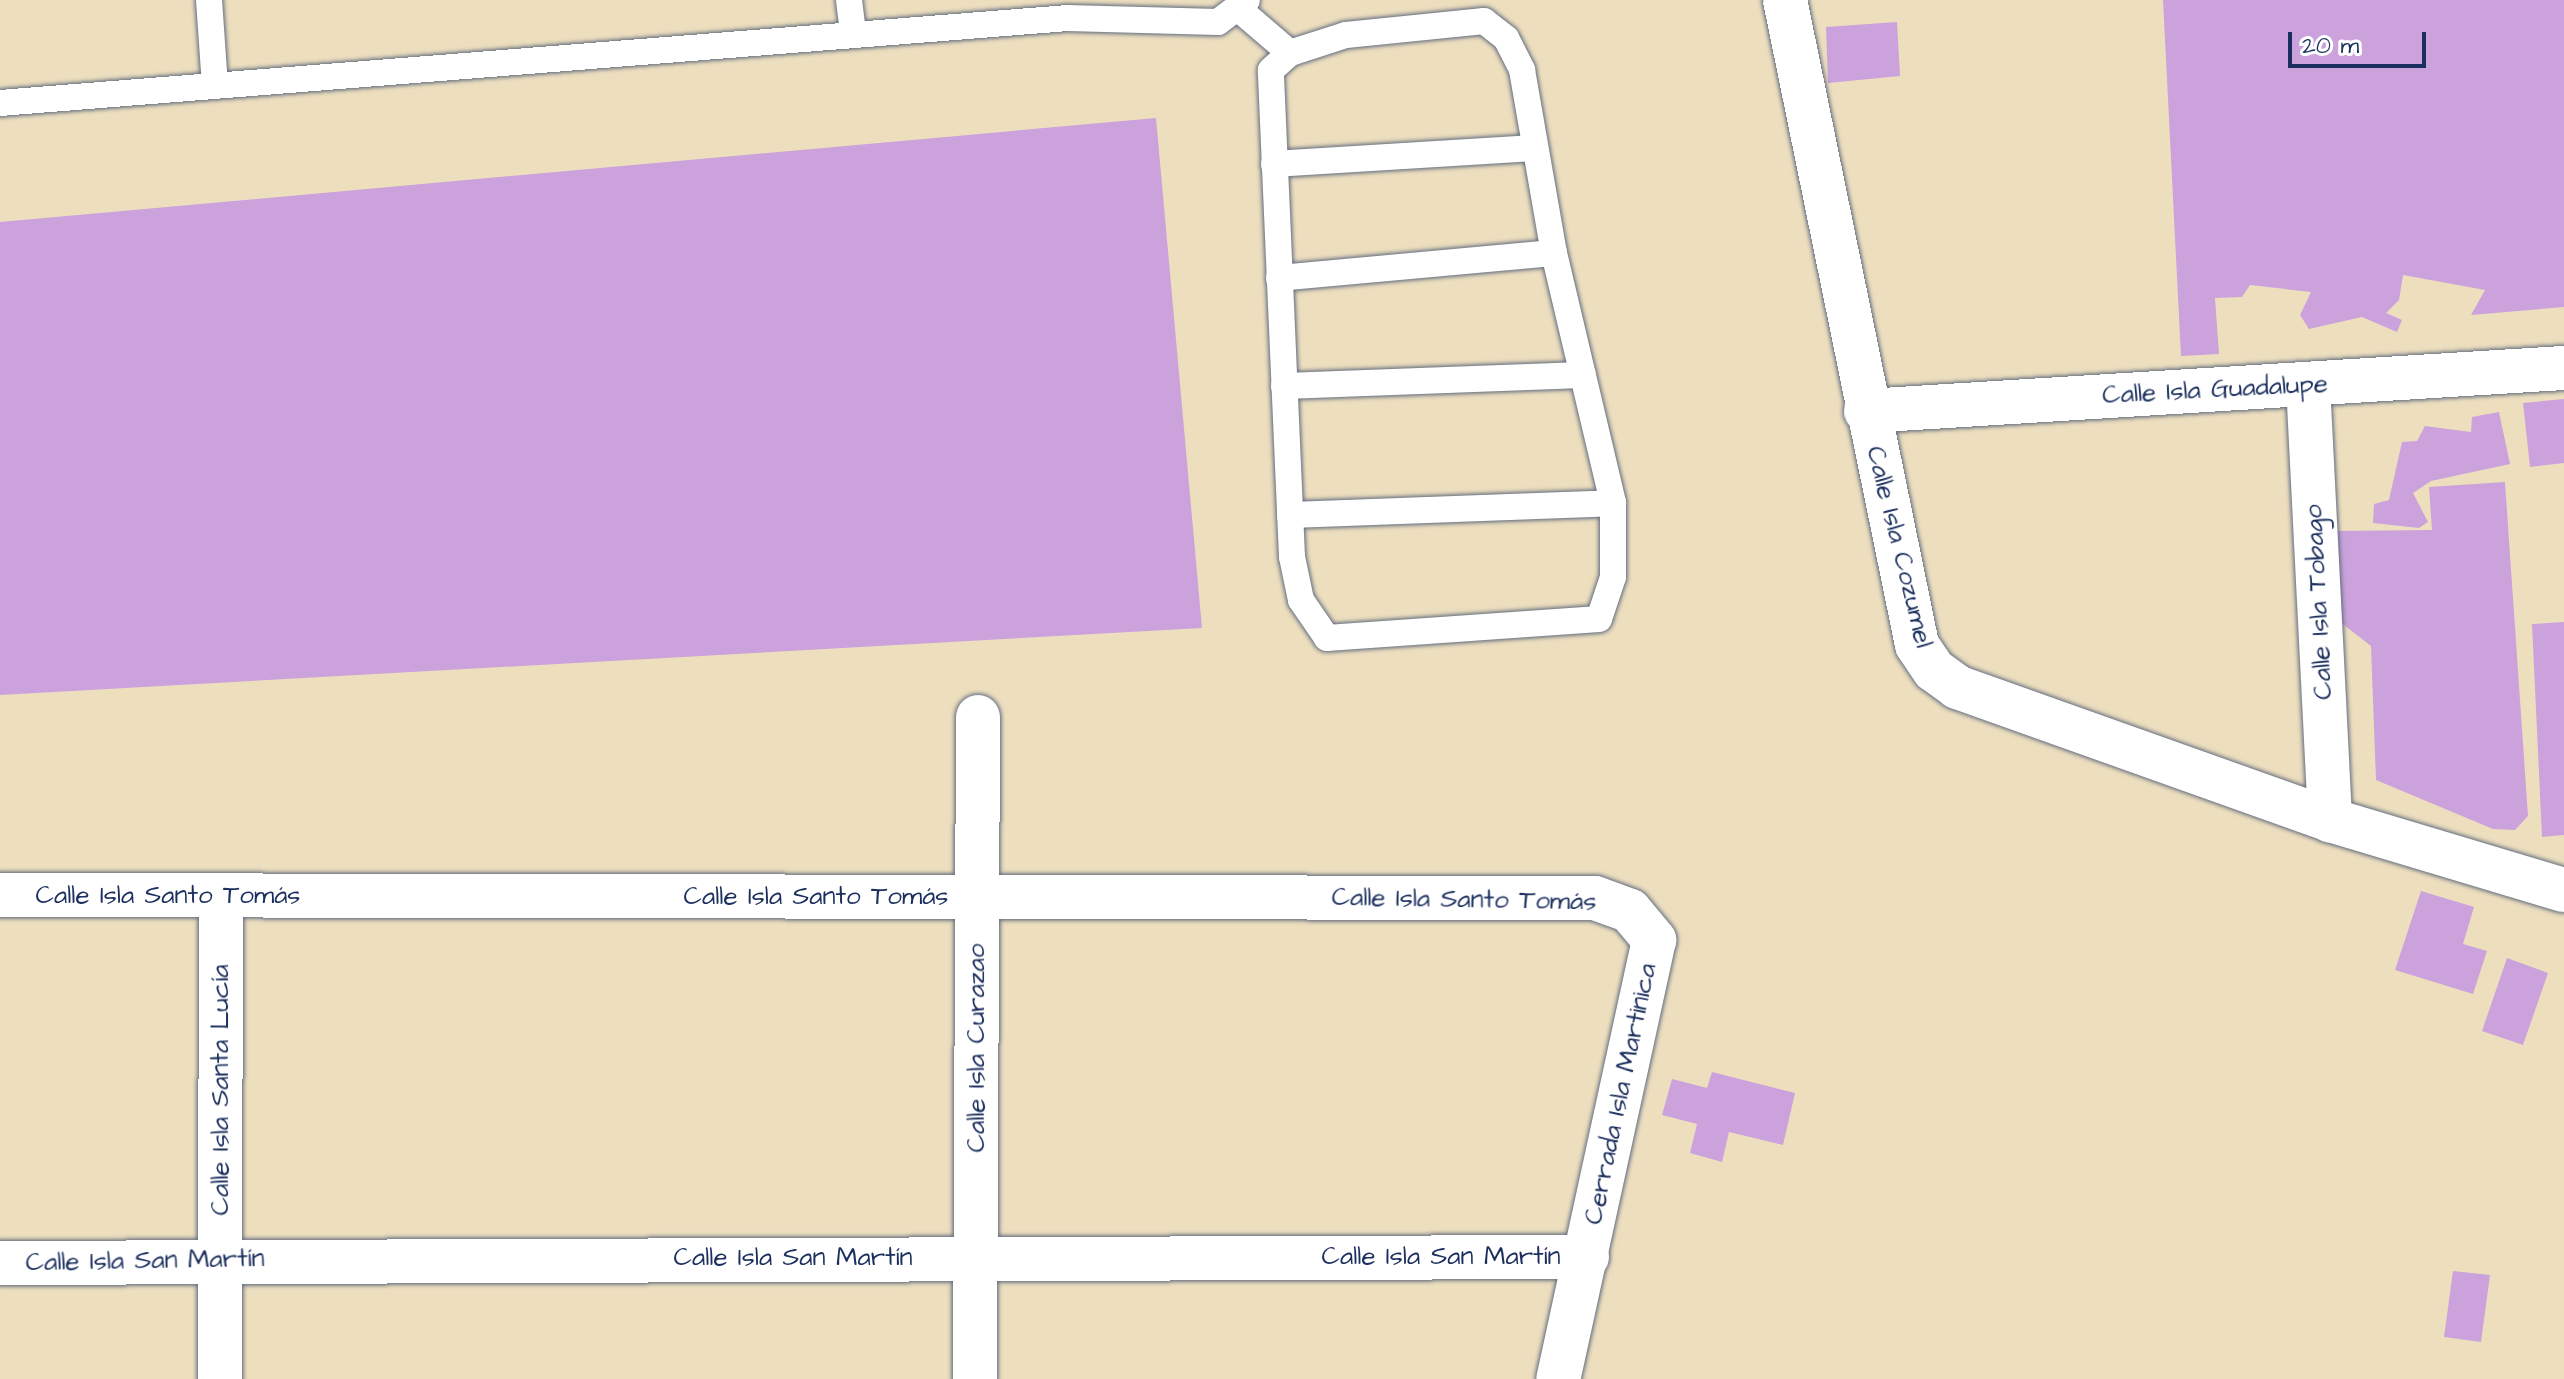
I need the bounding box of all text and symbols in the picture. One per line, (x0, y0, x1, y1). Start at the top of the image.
scale bar (2292, 16, 2430, 66)
text: 20 m (2302, 29, 2359, 63)
street label: Calle Isla Guadalupe (2101, 369, 2329, 411)
street label: Calle Isla Cozumel (1859, 443, 1939, 651)
street label: Calle Isla Tobago (2298, 503, 2340, 701)
street label: Calle Isla Santo Tomás (36, 880, 300, 912)
street label: Calle Isla Santo Tomás (684, 881, 948, 913)
street label: Calle Isla Santo Tomás (1331, 882, 1597, 918)
street label: Calle Isla Curazao (961, 944, 993, 1152)
street label: Cerrada Isla Martinica (1578, 961, 1664, 1227)
street label: Calle Isla Santa Lucía (205, 965, 237, 1215)
street label: Calle Isla San Martín (1322, 1241, 1560, 1273)
street label: Calle Isla San Martín (674, 1242, 912, 1274)
street label: Calle Isla San Martín (25, 1243, 265, 1279)

